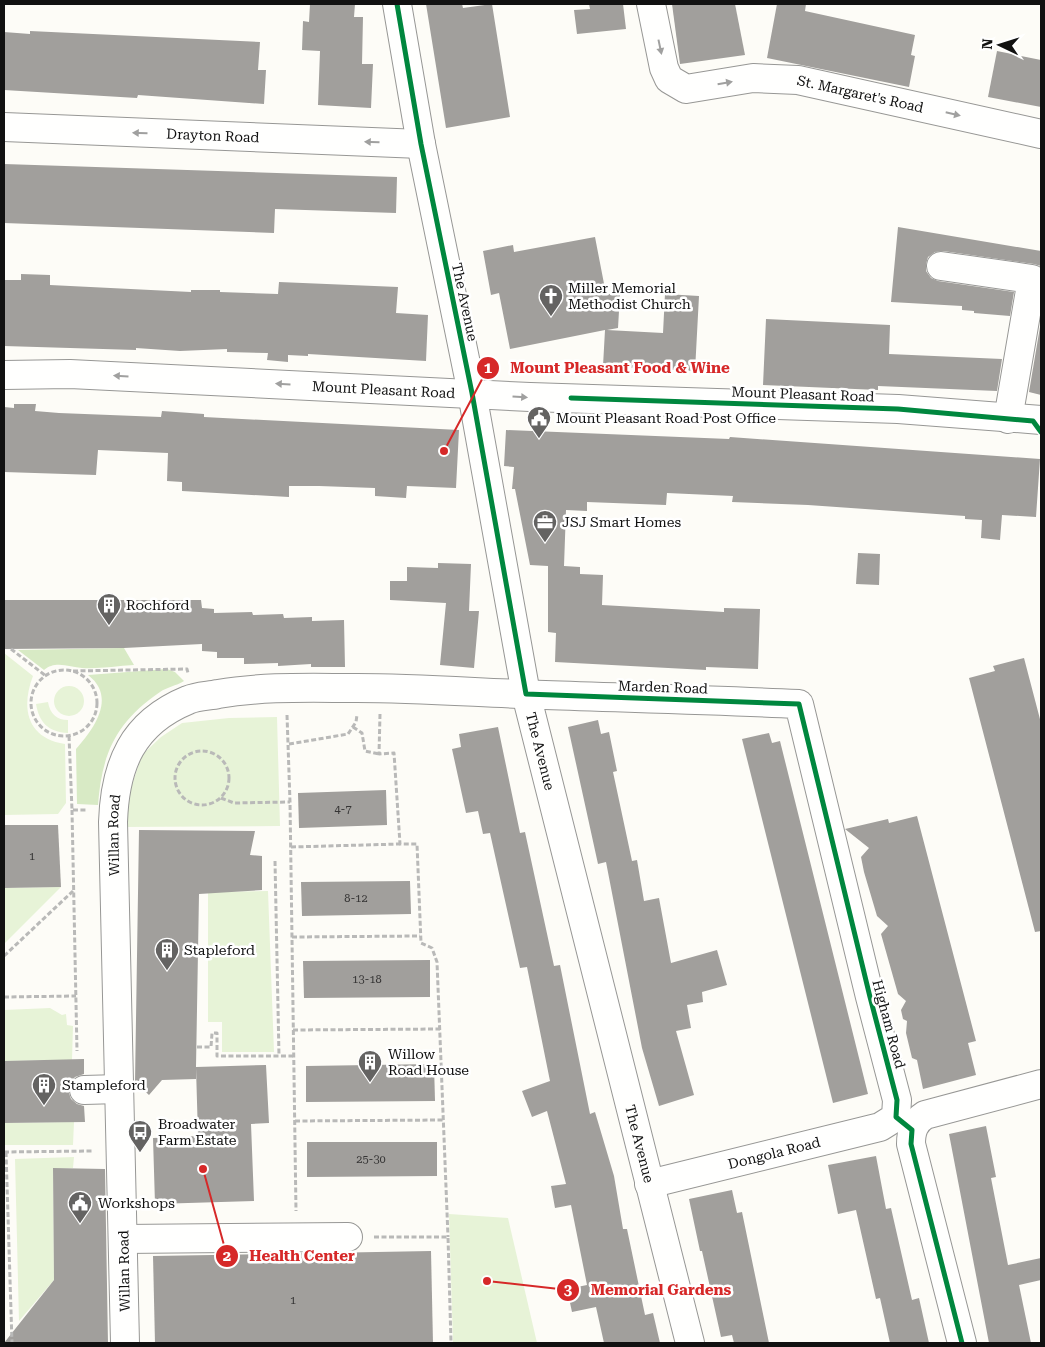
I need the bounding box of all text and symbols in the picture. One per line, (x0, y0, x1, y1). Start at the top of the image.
north arrow (975, 20, 1025, 70)
text: N (979, 38, 995, 50)
one-way arrow (656, 39, 664, 55)
street label: St. Margaret's Road (796, 72, 925, 116)
one-way arrow (718, 78, 734, 86)
one-way arrow (946, 110, 961, 118)
street label: Drayton Road (166, 126, 260, 145)
one-way arrow (132, 128, 148, 136)
one-way arrow (364, 137, 380, 145)
street label: The Avenue (449, 261, 481, 343)
place label: Miller Memorial Methodist Church (568, 280, 691, 312)
church icon: Miller Memorial Methodist Church (538, 283, 564, 317)
callout: Mount Pleasant Food & Wine (475, 353, 740, 383)
text: 1 (484, 359, 493, 377)
text: Mount Pleasant Food & Wine (510, 359, 730, 377)
one-way arrow (113, 372, 129, 380)
street label: Mount Pleasant Road (312, 378, 456, 401)
one-way arrow (275, 380, 291, 388)
street label: Mount Pleasant Road (731, 384, 875, 404)
one-way arrow (513, 393, 529, 401)
public building icon: Mount Pleasant Road Post Office (526, 405, 552, 439)
place label: Mount Pleasant Road Post Office (556, 410, 776, 426)
office icon: JSJ Smart Homes (532, 509, 558, 543)
place label: JSJ Smart Homes (562, 514, 681, 530)
building icon: Rochford (96, 592, 122, 626)
place label: Rochford (126, 597, 190, 613)
street label: Marden Road (618, 677, 708, 697)
street label: The Avenue (523, 711, 558, 792)
street label: Willan Road (105, 793, 123, 876)
house number: 4-7 (334, 803, 352, 816)
house number: 1 (29, 850, 35, 863)
house number: 8-12 (344, 892, 368, 905)
building icon: Stapleford (154, 937, 180, 971)
place label: Stapleford (184, 942, 255, 958)
house number: 13-18 (352, 973, 382, 986)
street label: Higham Road (869, 978, 909, 1070)
place label: Willow Road House (388, 1046, 469, 1078)
building icon: Willow Road House (357, 1049, 383, 1083)
building icon: Stampleford (31, 1072, 57, 1106)
place label: Stampleford (62, 1077, 146, 1093)
street label: The Avenue (622, 1103, 657, 1185)
place label: Broadwater Farm Estate (158, 1116, 237, 1148)
bus stop icon: Broadwater Farm Estate (127, 1119, 153, 1153)
street label: Dongola Road (726, 1134, 822, 1172)
house number: 25-30 (356, 1153, 386, 1166)
public building icon: Workshops (67, 1190, 93, 1224)
place label: Workshops (98, 1195, 175, 1211)
street label: Willan Road (115, 1230, 133, 1312)
callout: Health Center (214, 1241, 365, 1271)
text: 2 (223, 1247, 231, 1265)
text: Health Center (249, 1247, 355, 1265)
callout: Memorial Gardens (556, 1275, 741, 1305)
text: 3 (564, 1281, 573, 1299)
text: Memorial Gardens (591, 1281, 732, 1299)
house number: 1 (290, 1294, 296, 1307)

